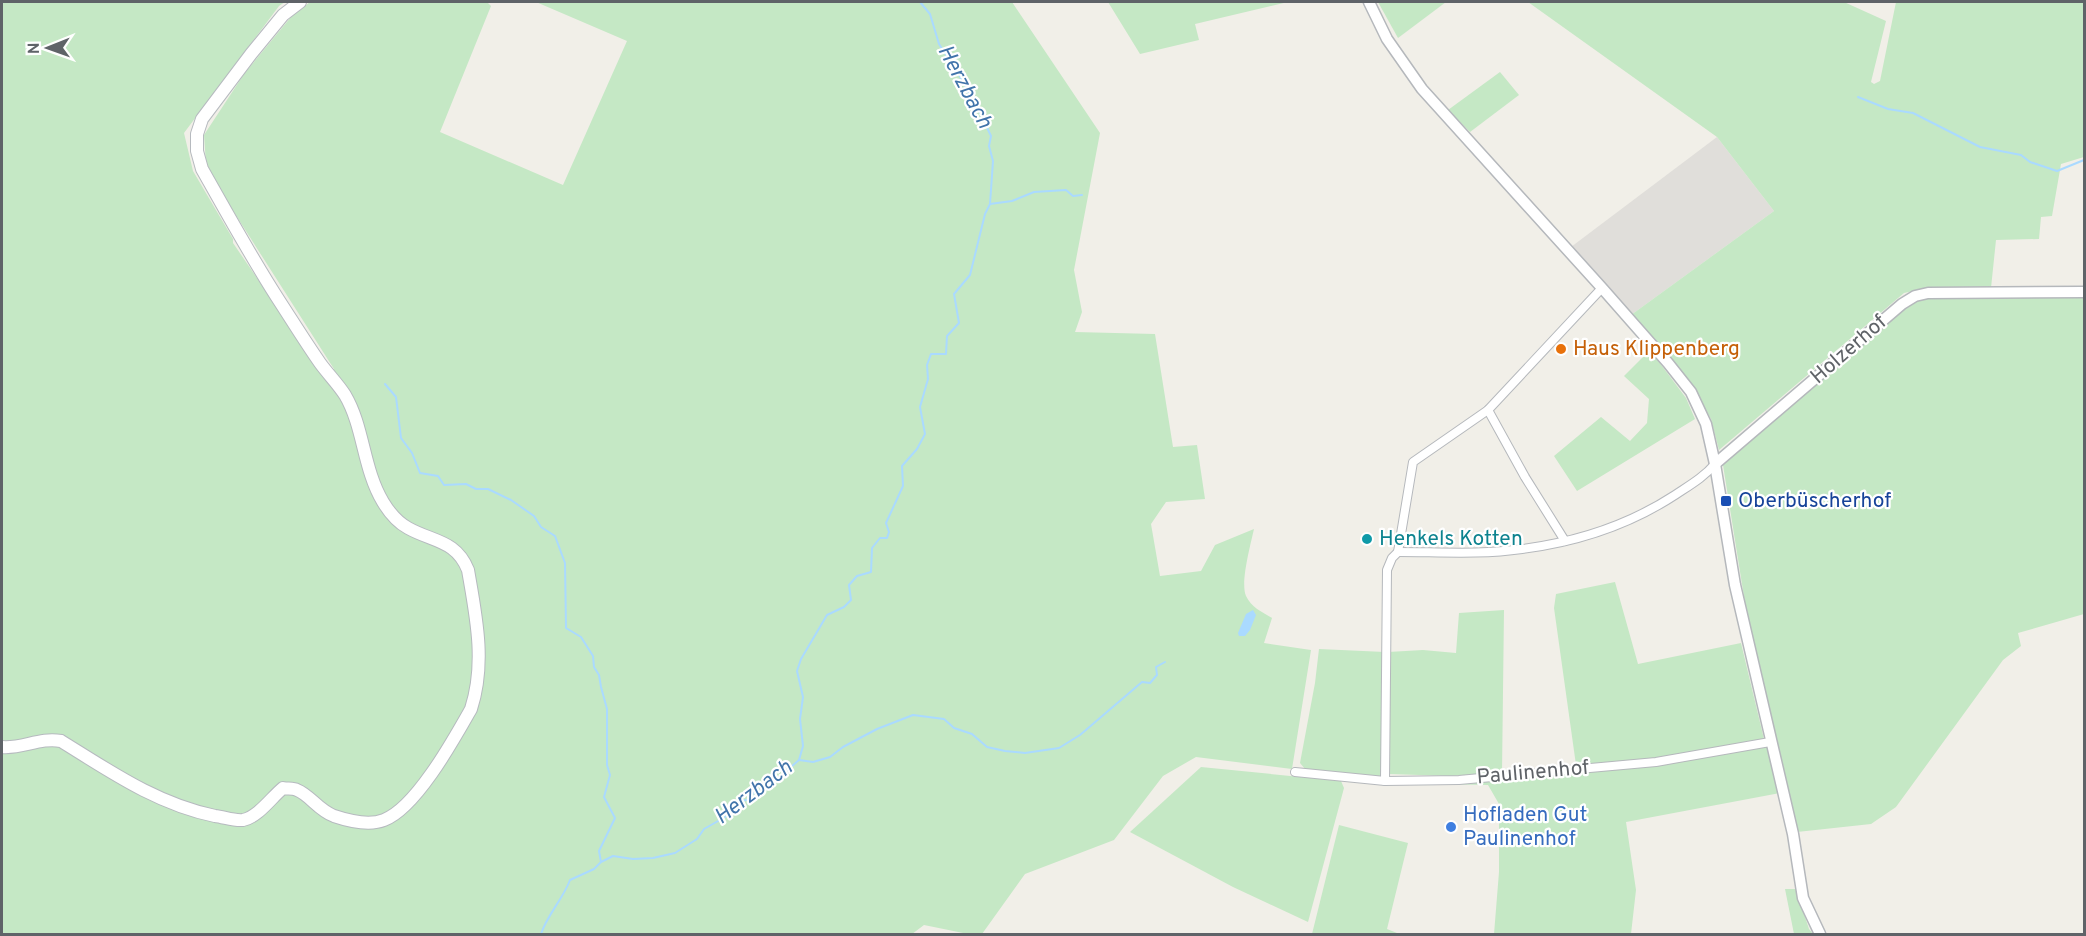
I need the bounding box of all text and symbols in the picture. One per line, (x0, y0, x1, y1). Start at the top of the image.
north arrow (18, 18, 78, 78)
water label: Herzbach (931, 40, 997, 134)
text: N (25, 42, 45, 54)
street label: Holzerhof (1805, 309, 1893, 391)
place label: Haus Klippenberg (1573, 336, 1740, 363)
marker: Haus Klippenberg (1554, 342, 1568, 356)
place label: Oberbüscherhof (1738, 488, 1891, 515)
marker: Oberbüscherhof (1719, 494, 1733, 508)
place label: Henkels Kotten (1379, 526, 1523, 553)
marker: Henkels Kotten (1360, 532, 1374, 546)
water label: Herzbach (710, 755, 799, 831)
street label: Paulinenhof (1476, 755, 1590, 791)
place label: Hofladen Gut Paulinenhof (1463, 802, 1587, 853)
marker: Hofladen Gut Paulinenhof (1444, 820, 1458, 834)

